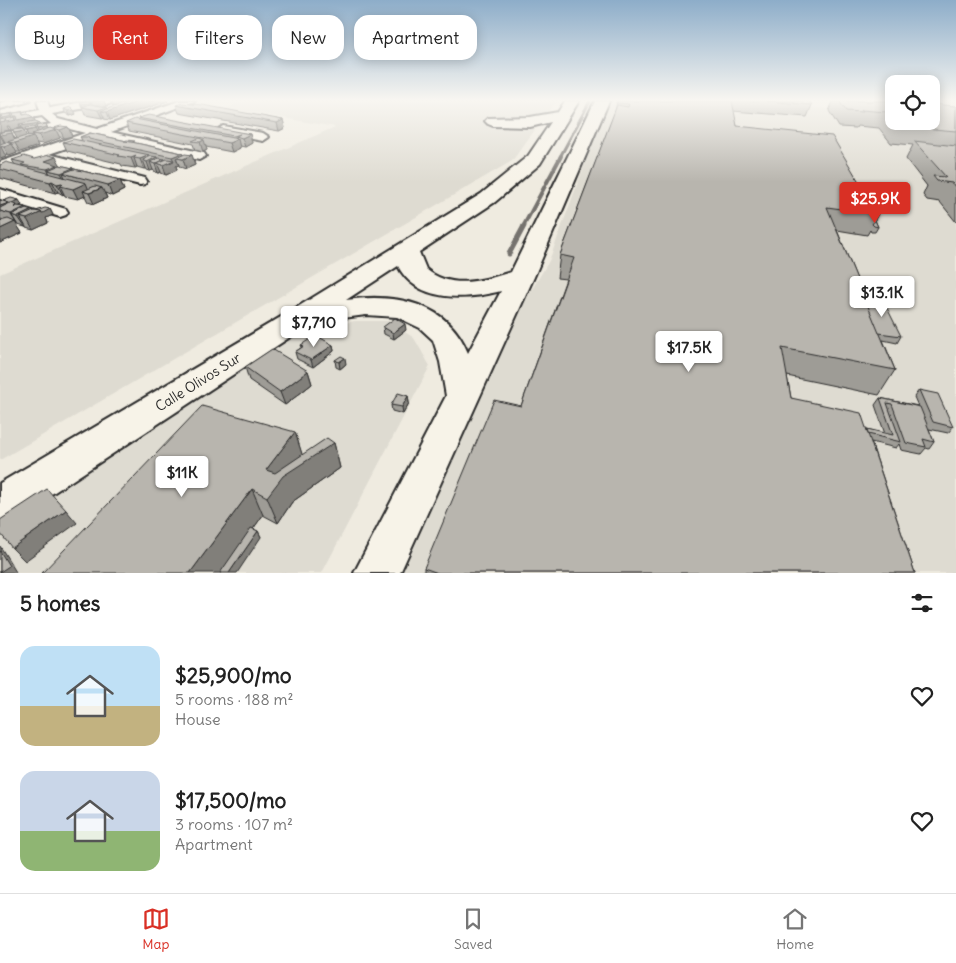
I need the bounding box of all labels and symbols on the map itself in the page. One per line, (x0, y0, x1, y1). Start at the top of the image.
pin: $25.9K (834, 182, 916, 224)
pin: $13.1K (841, 276, 923, 318)
pin: $7,710 (273, 306, 355, 348)
pin: $17.5K (648, 330, 730, 373)
street label: Calle Olivos Sur (152, 348, 244, 415)
pin: $11K (152, 456, 212, 498)

